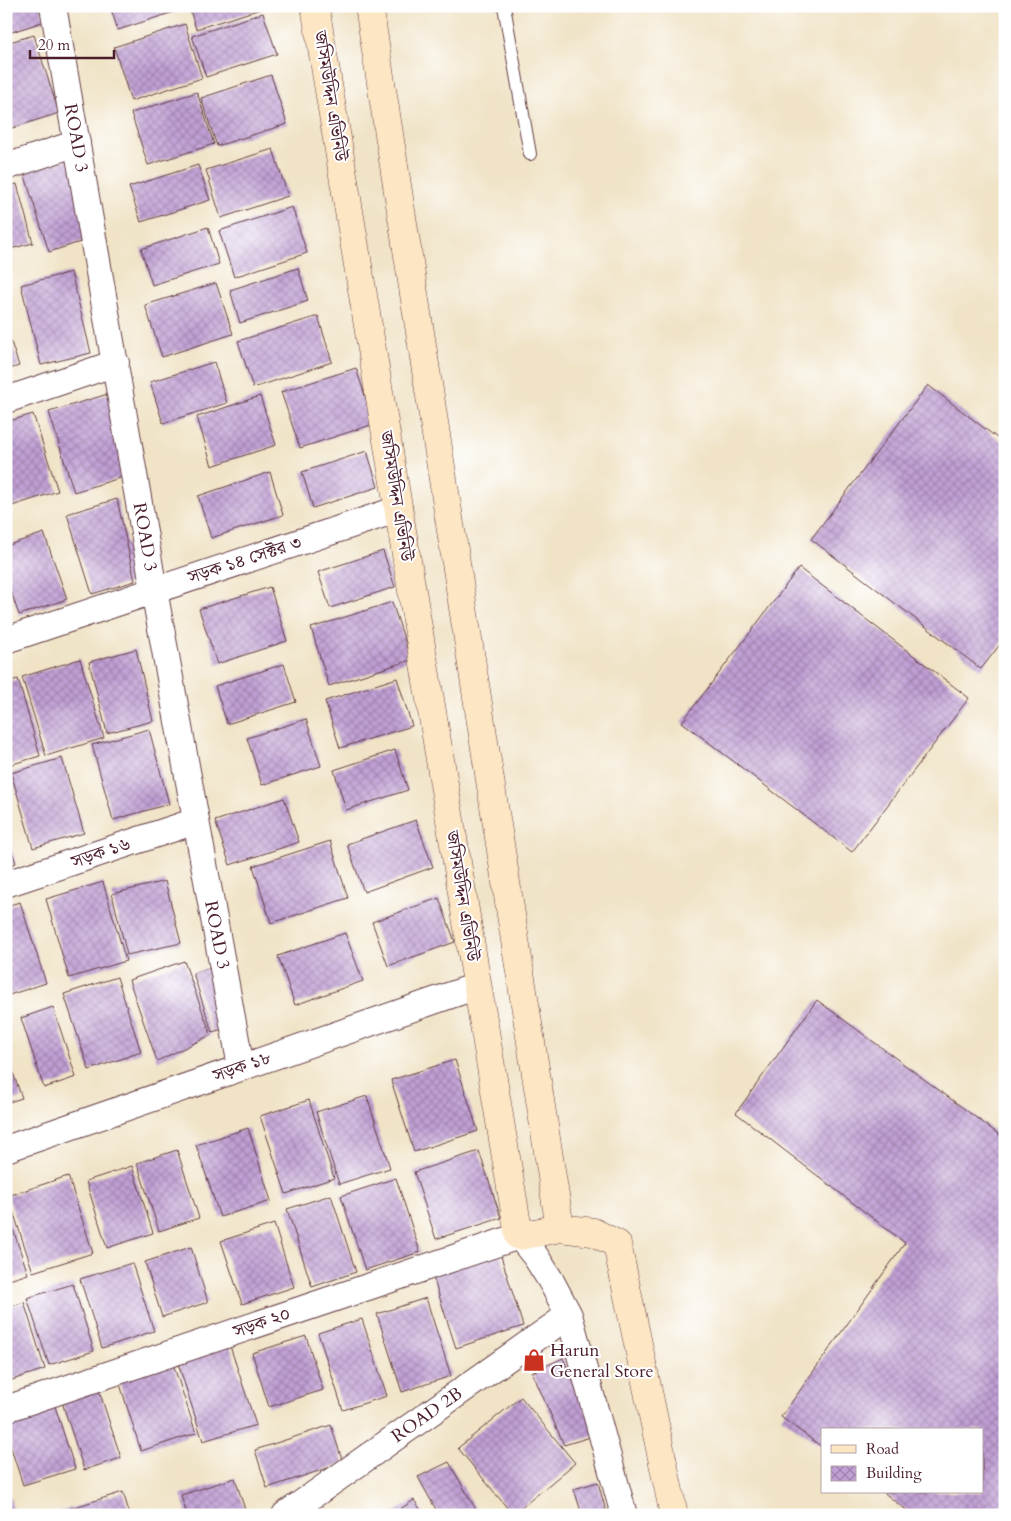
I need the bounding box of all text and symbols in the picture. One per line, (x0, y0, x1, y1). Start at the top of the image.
scale bar (30, 28, 114, 60)
street label: জসিমউদ্দিন এভিনিউ (307, 28, 353, 164)
text: 20 m (38, 35, 70, 55)
street label: ROAD 3 (58, 102, 94, 174)
street label: জসিমউদ্দিন এভিনিউ (373, 428, 419, 564)
street label: ROAD 3 (127, 501, 163, 573)
street label: সড়ক ১৪ সেক্টর ৩ (184, 530, 305, 591)
street label: জসিমউদ্দিন এভিনিউ (439, 828, 485, 964)
street label: সড়ক ১৬ (67, 831, 134, 875)
street label: ROAD 3 (198, 898, 236, 972)
street label: সড়ক ১৮ (209, 1045, 274, 1089)
street label: সড়ক ২০ (229, 1302, 294, 1345)
place label: Harun General Store (550, 1338, 654, 1384)
shop icon: Harun General Store (521, 1347, 547, 1373)
street label: ROAD 2B (386, 1381, 468, 1449)
legend (821, 1428, 984, 1494)
text: Road (866, 1439, 899, 1459)
text: Building (866, 1463, 922, 1483)

